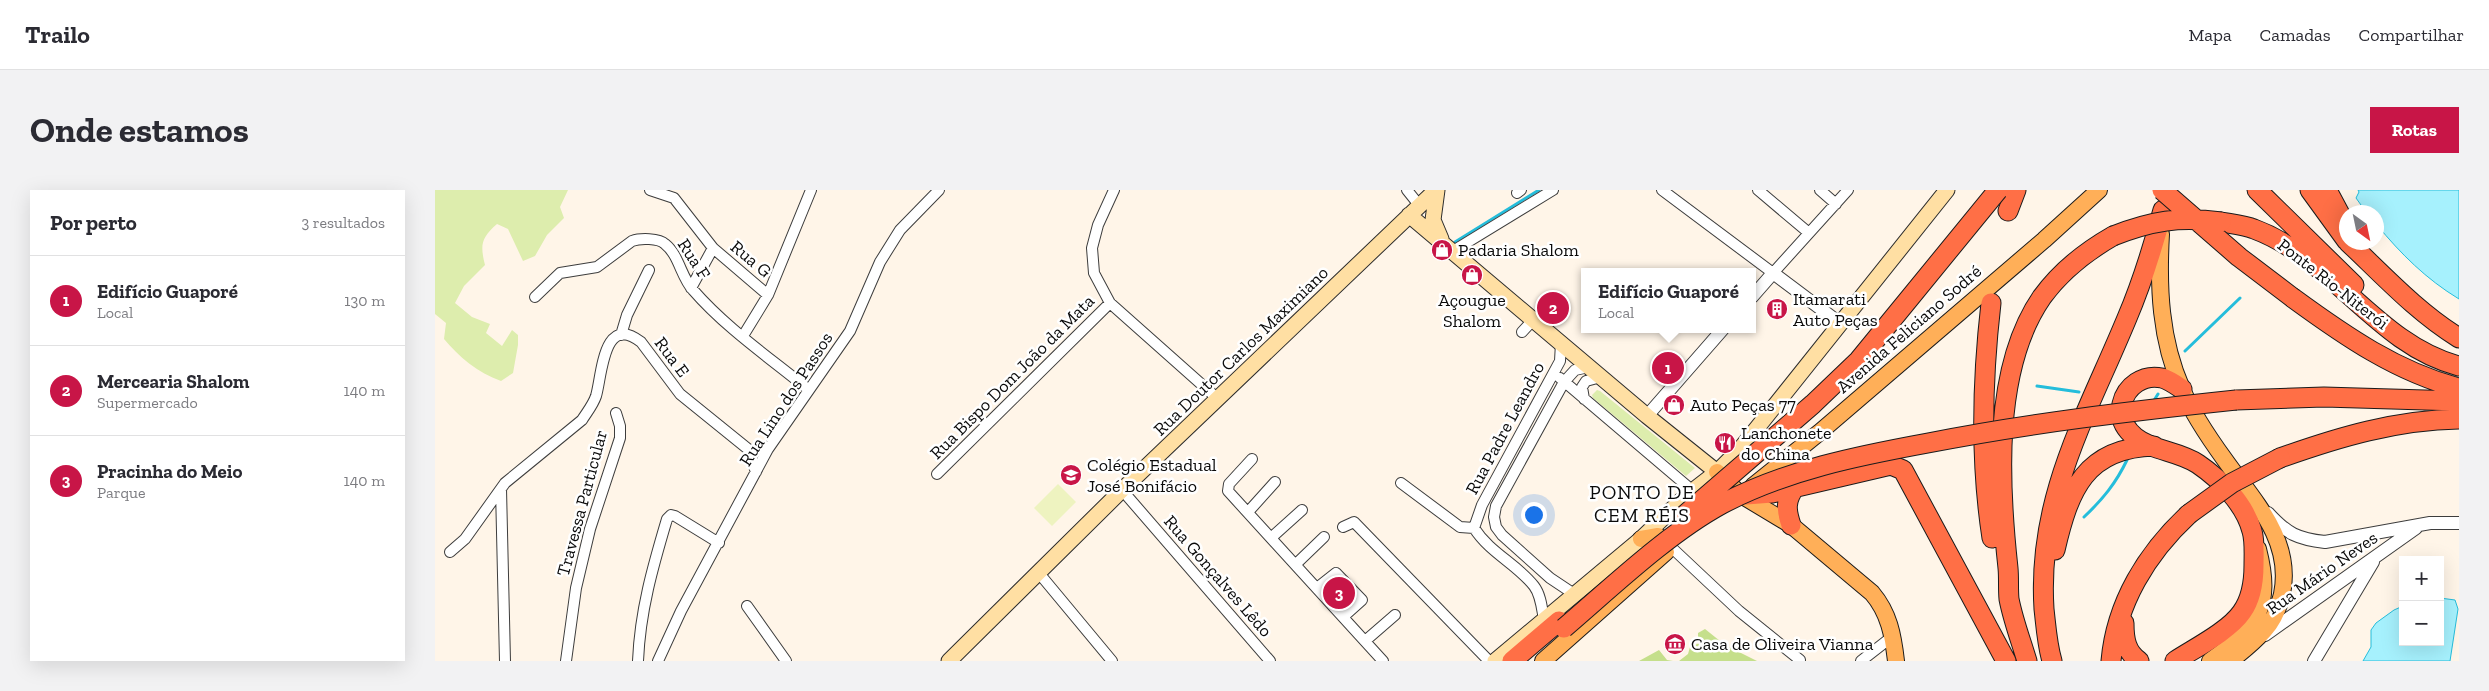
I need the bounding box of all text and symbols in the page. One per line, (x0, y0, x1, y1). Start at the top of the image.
text: Trailo (25, 20, 90, 49)
text: Mapa (2189, 24, 2232, 46)
text: Camadas (2260, 24, 2331, 46)
text: Compartilhar (2359, 24, 2464, 46)
button: Rotas (2370, 107, 2459, 153)
text: Onde estamos (30, 109, 249, 151)
north arrow (2339, 205, 2384, 250)
text: Por perto (50, 210, 137, 235)
text: 3 resultados (301, 213, 385, 232)
street label: Ponte Rio-Niterói (2273, 234, 2393, 334)
street label: Rua F (673, 235, 715, 283)
street label: Rua G (726, 236, 776, 282)
shop icon: Padaria Shalom (1430, 238, 1454, 262)
place label: Padaria Shalom (1458, 239, 1579, 261)
street label: Avenida Feliciano Sodré (1832, 260, 1986, 398)
street label: Rua Doutor Carlos Maximiano (1149, 262, 1333, 440)
shop icon: Açougue Shalom (1460, 263, 1484, 287)
popup (1581, 268, 1756, 333)
text: Edifício Guaporé (97, 280, 238, 303)
text: Edifício Guaporé (1598, 280, 1739, 303)
place label: Itamarati Auto Peças (1793, 288, 1878, 331)
place label: Açougue Shalom (1438, 289, 1506, 332)
pin: 2 (1537, 289, 1569, 327)
street label: Rua Bispo Dom João da Mata (925, 290, 1099, 464)
text: 1 (63, 291, 69, 310)
text: 130 m (344, 291, 385, 310)
building icon: Itamarati Auto Peças (1765, 297, 1789, 321)
text: Local (97, 303, 133, 322)
text: Local (1598, 303, 1634, 322)
street label: Rua Lino dos Passos (734, 328, 838, 470)
street label: Rua E (650, 333, 694, 381)
pin: 1 (1652, 349, 1684, 387)
street label: Rua Padre Leandro (1461, 358, 1549, 498)
text: Mercearia Shalom (97, 370, 250, 393)
text: 2 (62, 381, 70, 400)
text: 140 m (344, 381, 385, 400)
text: Supermercado (97, 393, 198, 412)
shop icon: Auto Peças 77 (1662, 393, 1686, 417)
place label: Auto Peças 77 (1690, 394, 1796, 416)
place label: Lanchonete do China (1741, 422, 1831, 465)
street label: Travessa Particular (552, 428, 612, 578)
restaurant icon: Lanchonete do China (1713, 431, 1737, 455)
place label: Colégio Estadual José Bonifácio (1087, 454, 1217, 497)
text: Pracinha do Meio (97, 460, 242, 483)
school or university icon: Colégio Estadual José Bonifácio (1059, 463, 1083, 487)
text: 3 (62, 471, 70, 490)
text: 140 m (344, 471, 385, 490)
district label: PONTO DE CEM RÉIS (1589, 480, 1695, 527)
text: Parque (97, 483, 146, 502)
your location (1521, 502, 1547, 528)
street label: Rua Gonçalves Lêdo (1159, 511, 1277, 641)
street label: Rua Mário Neves (2262, 526, 2382, 619)
map controls (2399, 556, 2444, 646)
button: + (2399, 556, 2444, 601)
pin: 3 (1323, 574, 1355, 612)
button: − (2399, 601, 2444, 646)
museum icon: Casa de Oliveira Vianna (1663, 632, 1687, 656)
place label: Casa de Oliveira Vianna (1691, 633, 1874, 655)

